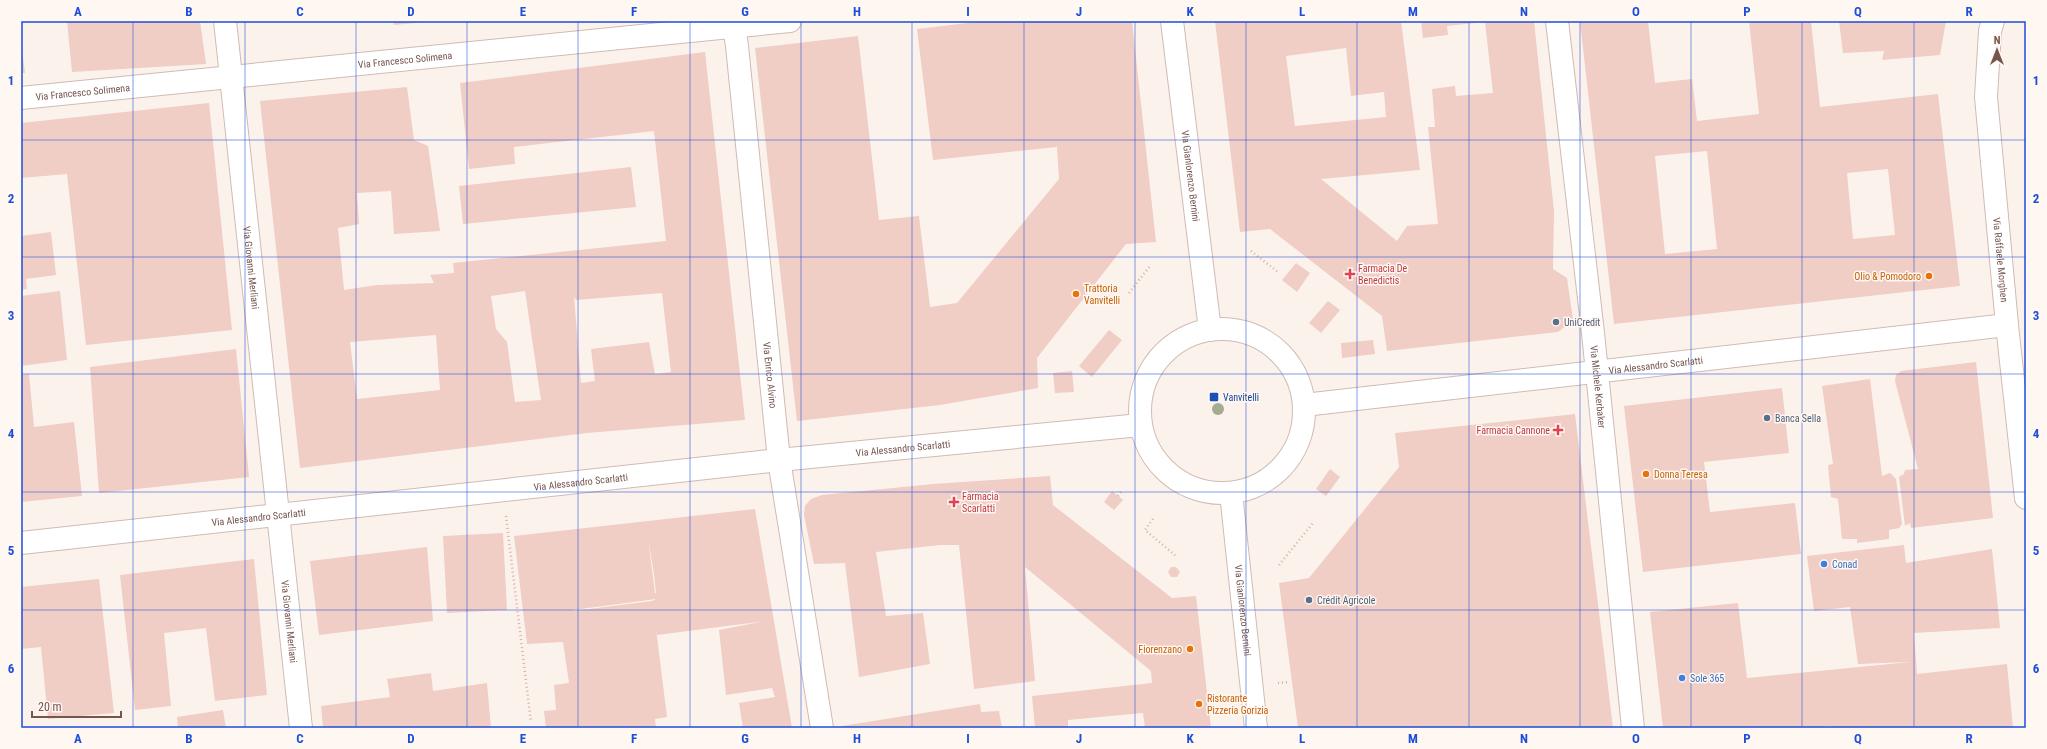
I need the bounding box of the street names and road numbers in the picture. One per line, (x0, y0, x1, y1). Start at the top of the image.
street label: Via Francesco Solimena (357, 50, 453, 70)
street label: Via Francesco Solimena (35, 82, 131, 103)
street label: Via Gianlorenzo Bernini (1179, 130, 1202, 222)
street label: Via Raffaele Morghen (1991, 217, 2010, 303)
street label: Via Giovanni Merliani (241, 226, 261, 310)
street label: Via Enrico Alvino (761, 341, 779, 409)
street label: Via Michele Kerbaker (1588, 345, 1608, 429)
street label: Via Alessandro Scarlatti (1608, 355, 1703, 376)
street label: Via Alessandro Scarlatti (855, 438, 951, 459)
street label: Via Alessandro Scarlatti (533, 472, 628, 493)
street label: Via Alessandro Scarlatti (211, 507, 306, 528)
street label: Via Gianlorenzo Bernini (1233, 564, 1253, 657)
street label: Via Giovanni Merliani (279, 580, 299, 664)

